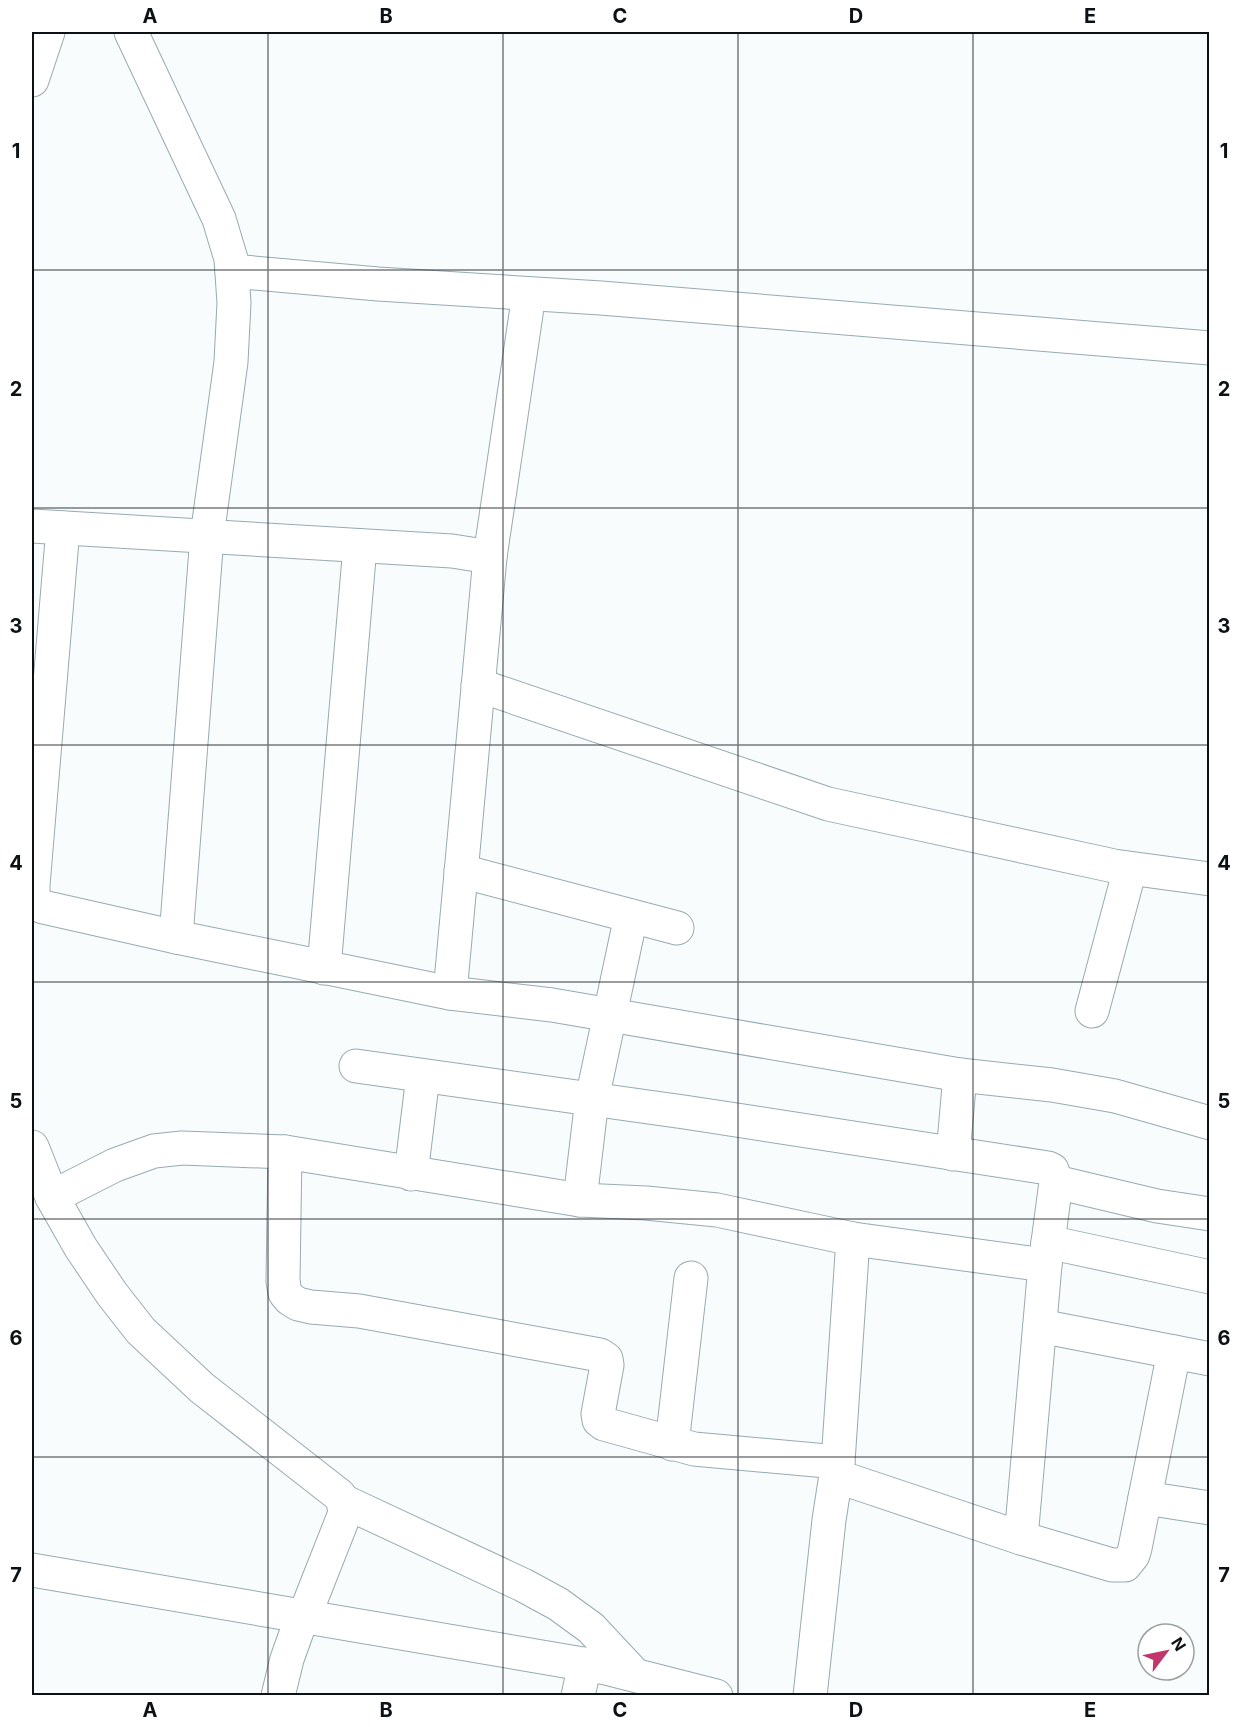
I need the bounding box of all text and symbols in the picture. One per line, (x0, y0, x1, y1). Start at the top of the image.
text: A (143, 4, 158, 28)
text: B (379, 4, 393, 28)
text: C (613, 4, 627, 28)
text: D (849, 4, 863, 28)
text: E (1084, 4, 1096, 28)
text: 1 (12, 139, 20, 163)
text: 1 (1220, 139, 1228, 163)
text: 2 (10, 377, 22, 401)
text: 2 (1218, 377, 1230, 401)
text: 3 (10, 614, 22, 638)
text: 3 (1218, 614, 1230, 638)
text: 4 (9, 851, 23, 875)
text: 4 (1217, 851, 1231, 875)
text: 5 (10, 1089, 22, 1113)
text: 5 (1218, 1089, 1230, 1113)
text: 6 (10, 1326, 23, 1350)
text: 6 (1218, 1326, 1231, 1350)
text: 7 (10, 1563, 22, 1587)
text: 7 (1218, 1563, 1230, 1587)
north arrow (1136, 1622, 1196, 1682)
text: N (1167, 1634, 1190, 1655)
text: A (143, 1698, 158, 1722)
text: B (379, 1698, 393, 1722)
text: C (613, 1698, 627, 1722)
text: D (849, 1698, 863, 1722)
text: E (1084, 1698, 1096, 1722)

